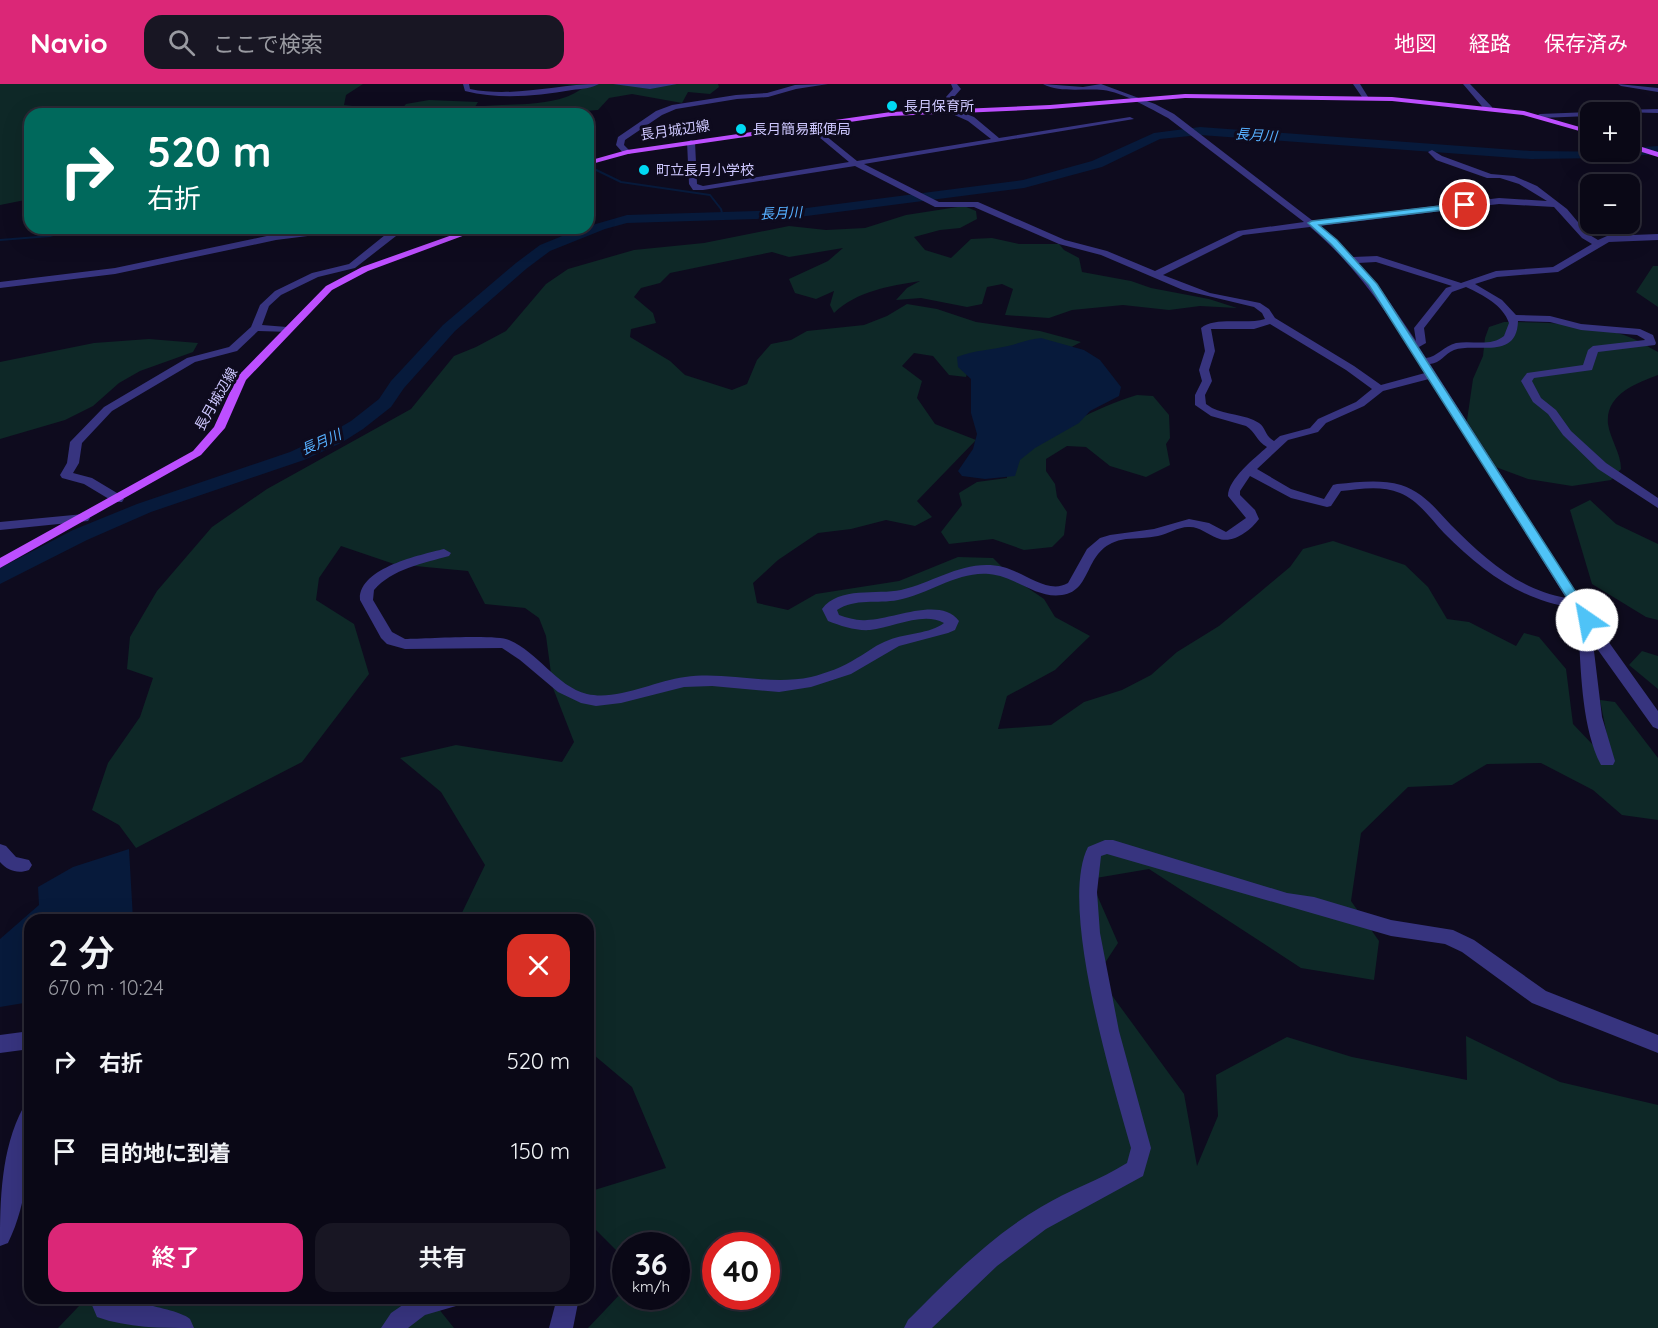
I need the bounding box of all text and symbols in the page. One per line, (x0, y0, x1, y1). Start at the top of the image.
search box (144, 15, 564, 69)
text: Navio (30, 25, 108, 60)
icon: search (165, 26, 198, 59)
text: ここで検索 (213, 30, 323, 58)
text: 地図 (1394, 30, 1436, 56)
text: 経路 (1469, 30, 1511, 56)
text: 保存済み (1544, 30, 1628, 56)
place label: 長月保育所 (904, 97, 974, 115)
marker: 長月保育所 (885, 99, 899, 113)
map controls (1580, 102, 1640, 234)
button: + (1580, 102, 1640, 162)
street label: 長月城辺線 (639, 116, 711, 144)
place label: 長月簡易郵便局 (753, 120, 851, 138)
marker: 長月簡易郵便局 (734, 122, 748, 136)
text: 520 m (147, 125, 271, 178)
water label: 長月川 (1234, 125, 1280, 146)
icon: right (48, 132, 126, 210)
place label: 町立長月小学校 (656, 161, 754, 179)
marker: 町立長月小学校 (637, 163, 651, 177)
button: − (1580, 174, 1640, 234)
pin (1439, 179, 1490, 230)
text: 右折 (147, 181, 201, 215)
icon: arrive (1448, 188, 1481, 221)
water label: 長月川 (760, 203, 804, 223)
street label: 長月城辺線 (191, 364, 241, 434)
water label: 長月川 (298, 424, 346, 459)
position arrow (1555, 588, 1619, 652)
text: 2 分 (48, 930, 114, 975)
button: close (507, 934, 570, 997)
text: 670 m · 10:24 (48, 975, 164, 1000)
icon: right (48, 1045, 81, 1078)
text: 520 m (507, 1047, 570, 1075)
text: 右折 (99, 1049, 143, 1077)
icon: arrive (48, 1135, 81, 1168)
text: 150 m (511, 1137, 570, 1165)
text: 目的地に到着 (99, 1139, 231, 1167)
button: 終了 (48, 1223, 303, 1292)
button: 共有 (315, 1223, 570, 1292)
speed limit sign: 40 (702, 1232, 780, 1310)
text: 36 (635, 1245, 667, 1283)
text: km/h (632, 1277, 670, 1296)

